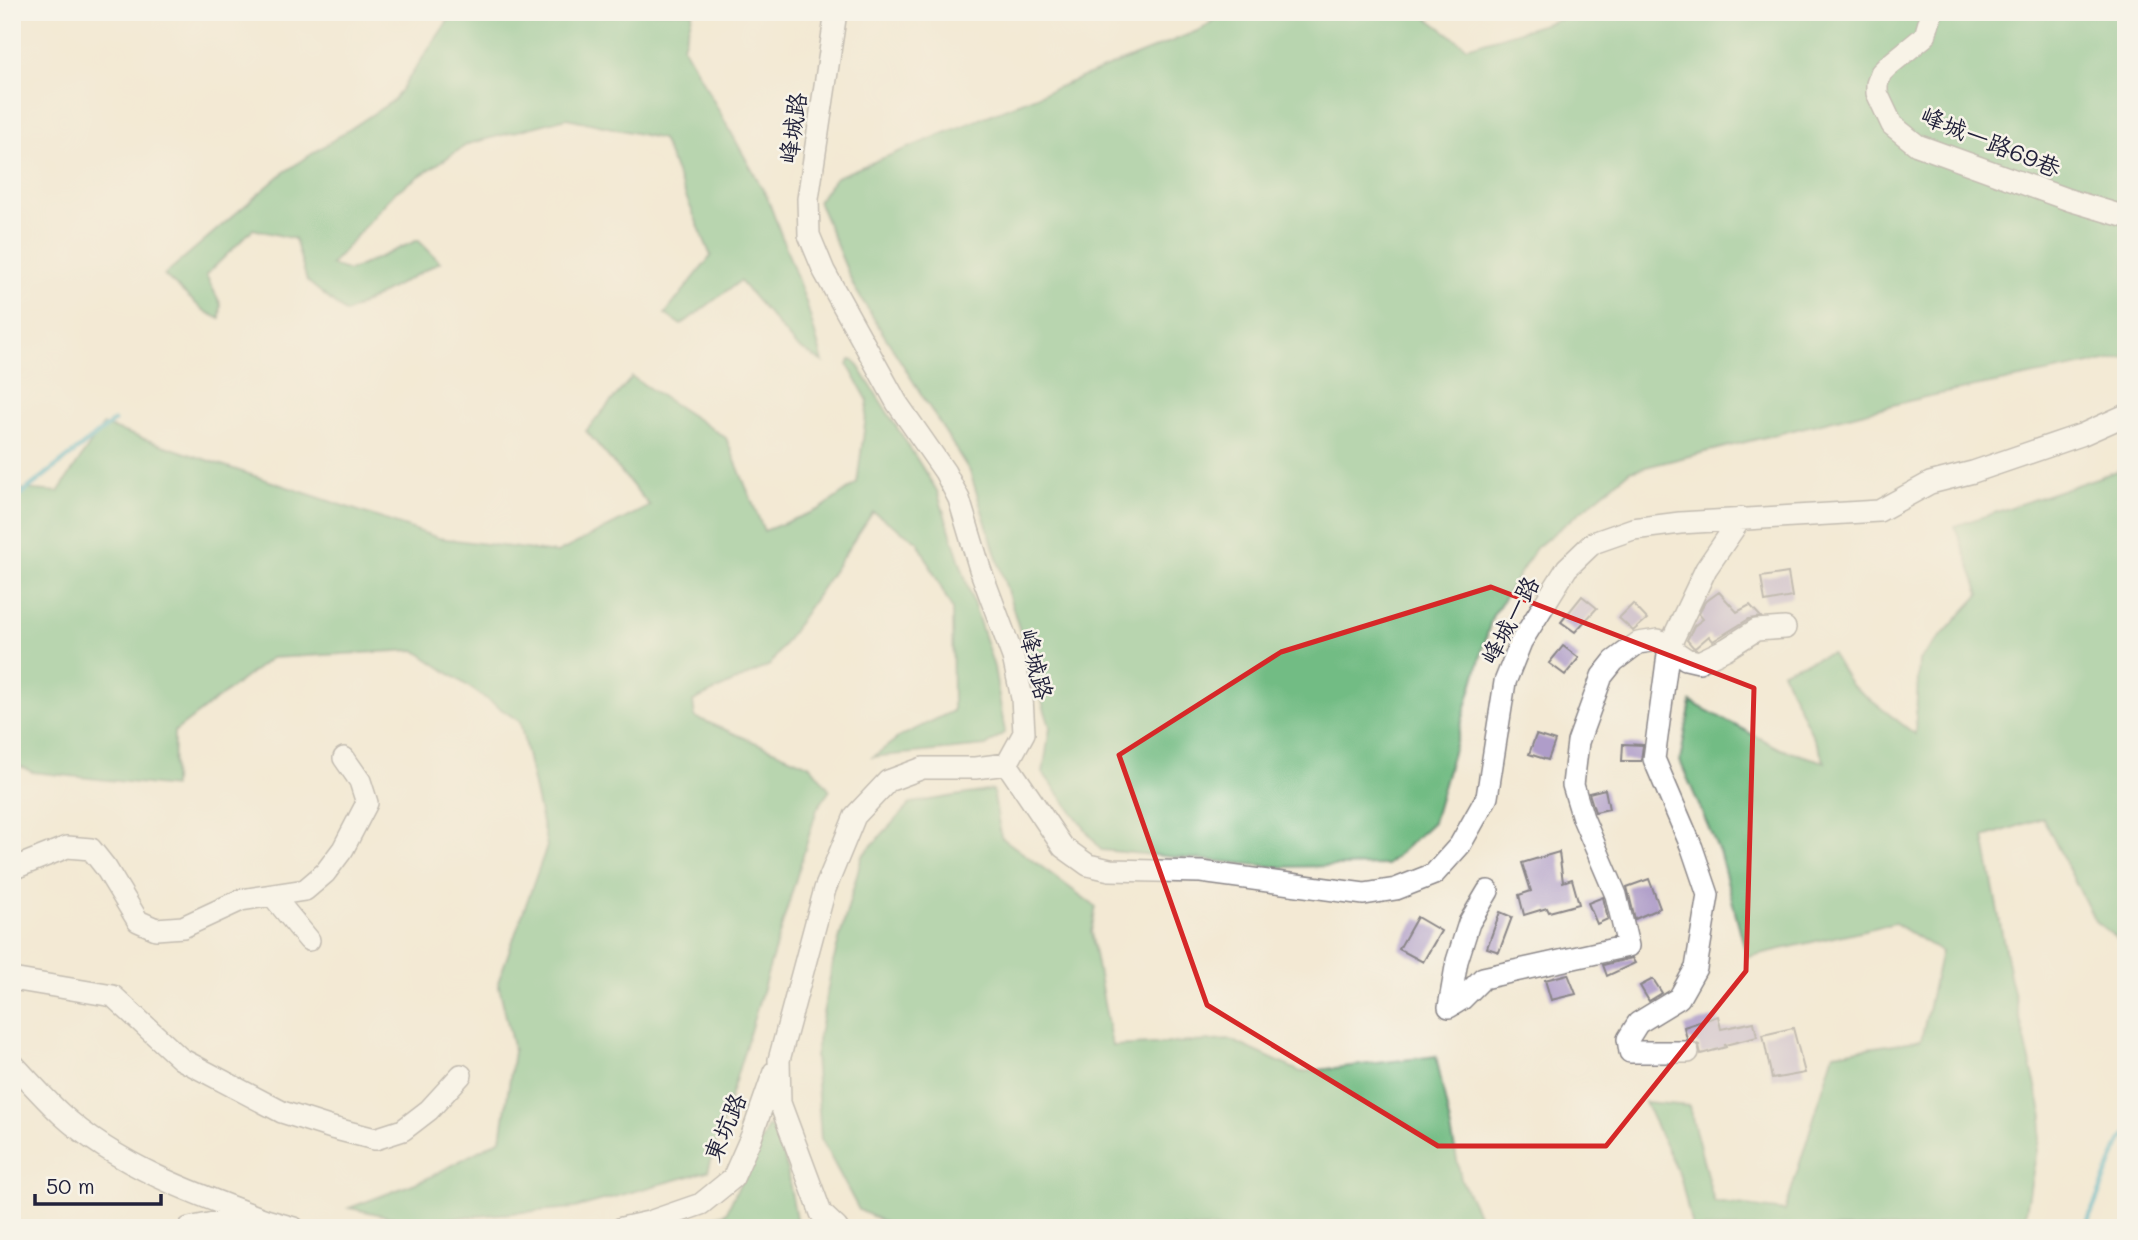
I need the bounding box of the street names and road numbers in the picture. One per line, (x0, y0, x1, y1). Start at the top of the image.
street label: 峰城路 (772, 90, 812, 166)
street label: 峰城一路69巷 (1916, 99, 2066, 183)
street label: 峰城一路 (1473, 570, 1545, 670)
street label: 峰城路 (1013, 625, 1061, 703)
street label: 東坑路 (696, 1088, 752, 1166)

